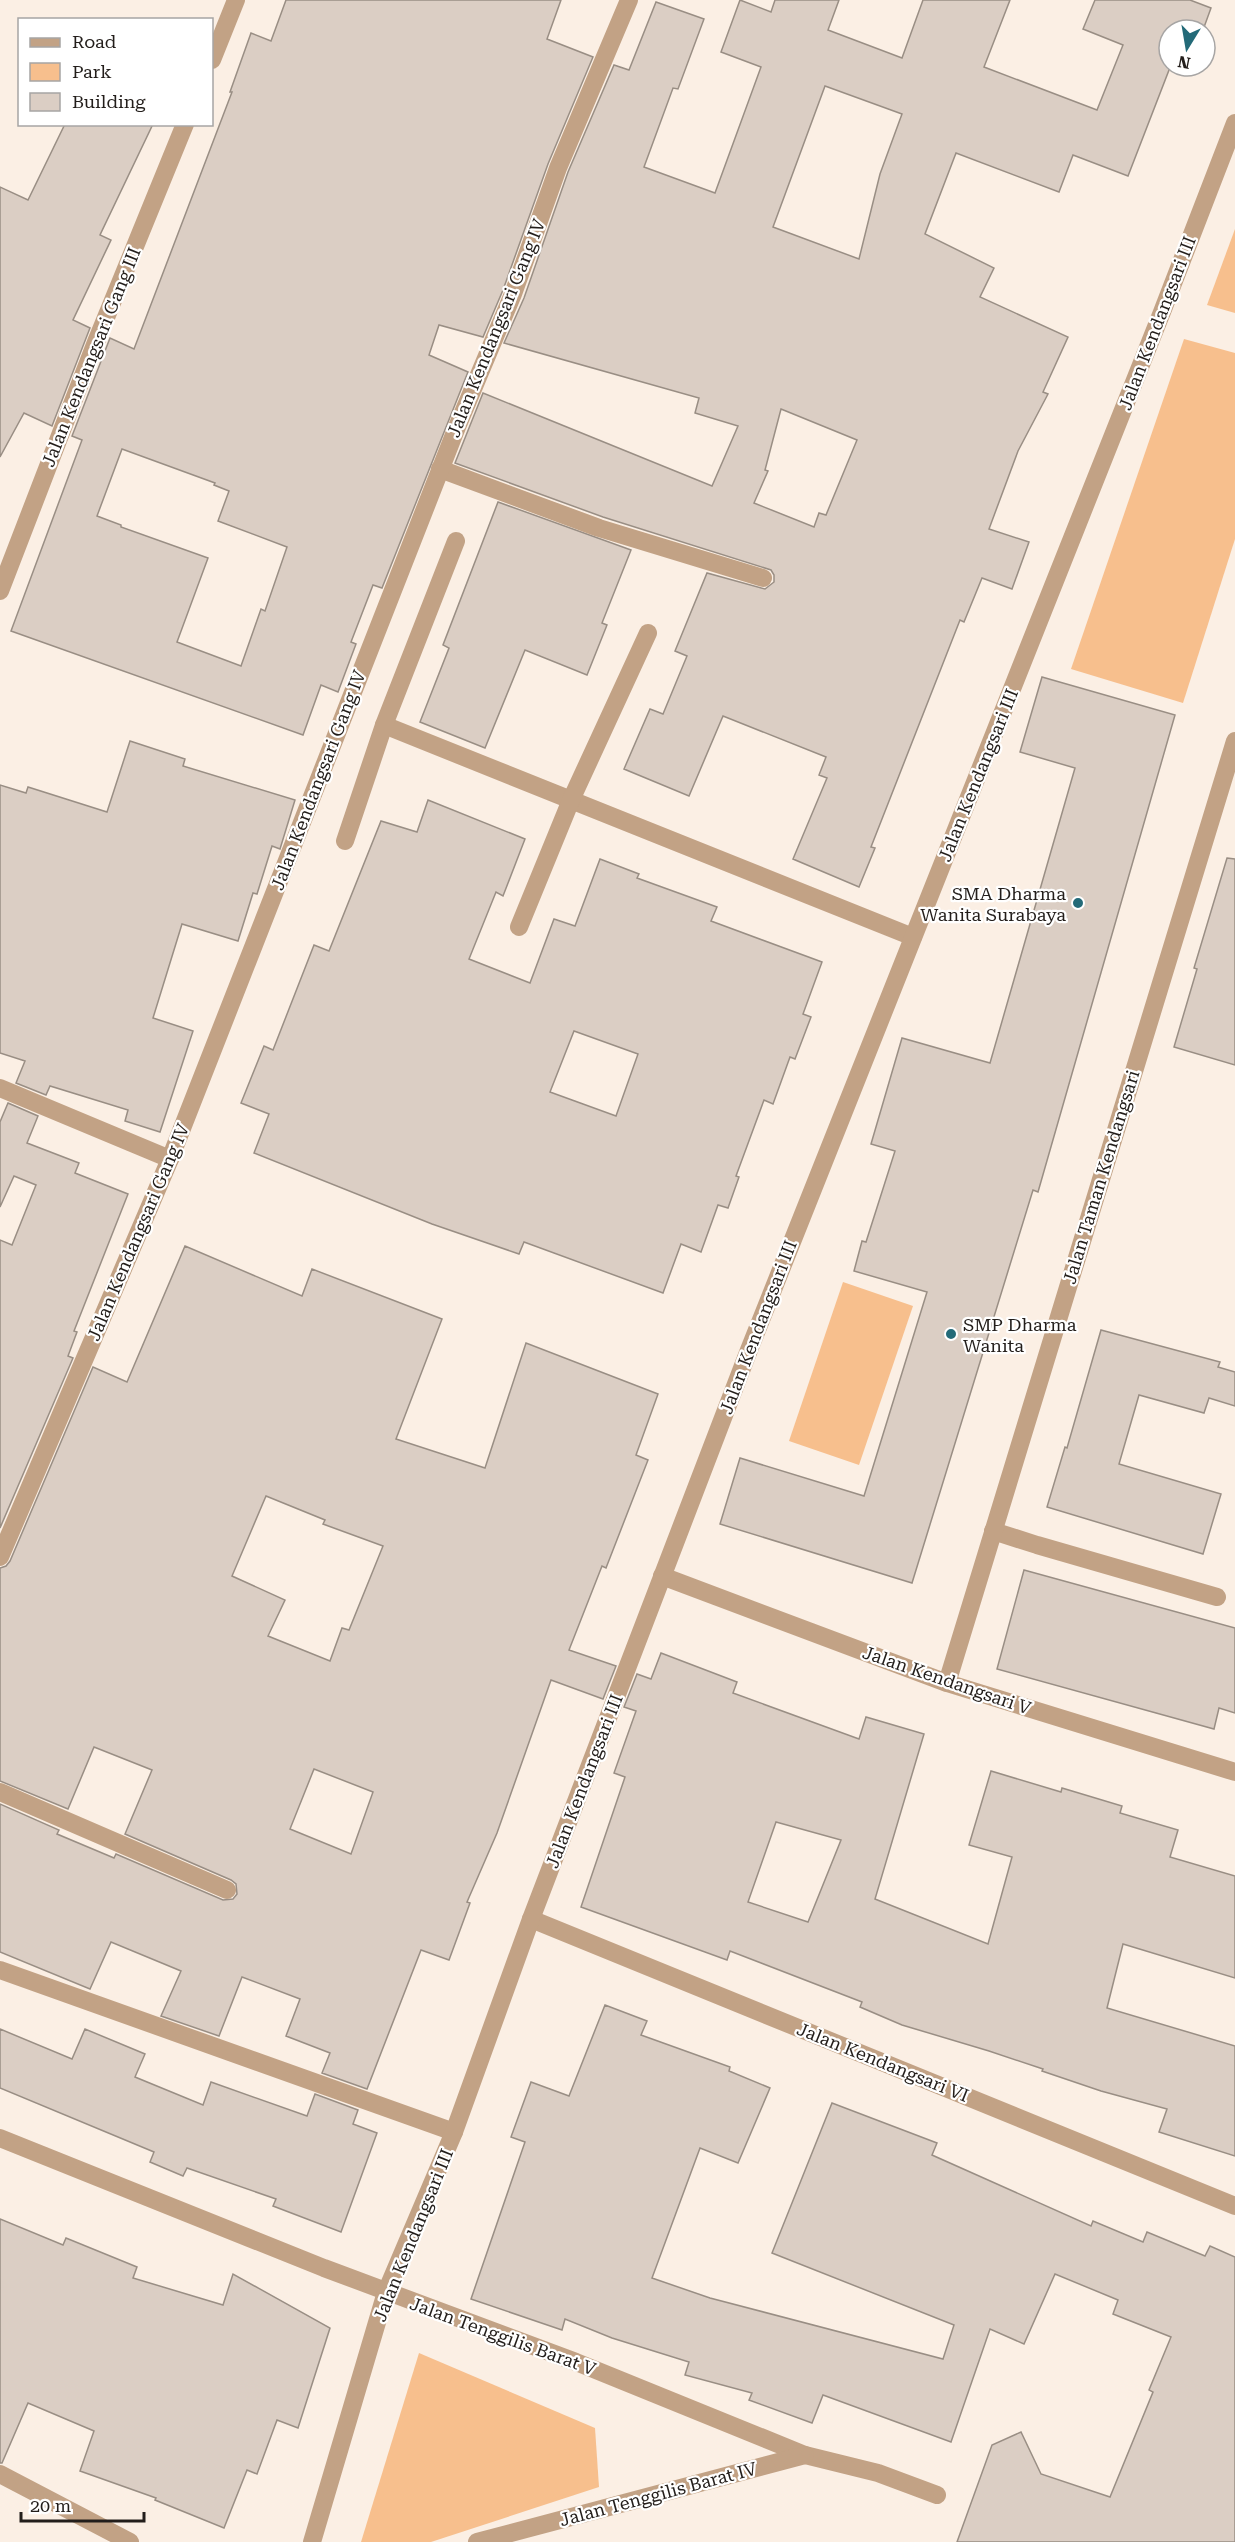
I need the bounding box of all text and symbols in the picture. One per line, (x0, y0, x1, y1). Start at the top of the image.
legend (18, 18, 213, 126)
north arrow (1157, 18, 1217, 78)
text: Road (72, 31, 117, 52)
text: N (1176, 52, 1192, 73)
text: Park (72, 61, 112, 82)
text: Building (72, 91, 146, 112)
street label: Jalan Kendangsari Gang IV (442, 215, 550, 440)
street label: Jalan Kendangsari III (1114, 233, 1200, 413)
street label: Jalan Kendangsari Gang III (37, 244, 145, 470)
street label: Jalan Kendangsari Gang IV (266, 667, 370, 893)
street label: Jalan Kendangsari III (934, 686, 1022, 864)
place label: SMA Dharma Wanita Surabaya (920, 883, 1066, 925)
marker: SMA Dharma Wanita Surabaya (1071, 896, 1085, 910)
street label: Jalan Taman Kendangsari (1058, 1067, 1144, 1286)
street label: Jalan Kendangsari Gang IV (83, 1120, 194, 1344)
street label: Jalan Kendangsari III (715, 1237, 801, 1417)
place label: SMP Dharma Wanita (963, 1314, 1077, 1356)
marker: SMP Dharma Wanita (944, 1327, 958, 1341)
street label: Jalan Kendangsari V (860, 1641, 1034, 1719)
street label: Jalan Kendangsari III (541, 1691, 627, 1871)
street label: Jalan Kendangsari VI (794, 2018, 972, 2106)
street label: Jalan Kendangsari III (369, 2146, 457, 2324)
street label: Jalan Tenggilis Barat V (407, 2293, 599, 2380)
street label: Jalan Tenggilis Barat IV (557, 2457, 759, 2530)
scale bar (21, 2485, 144, 2523)
text: 20 m (30, 2495, 71, 2516)

